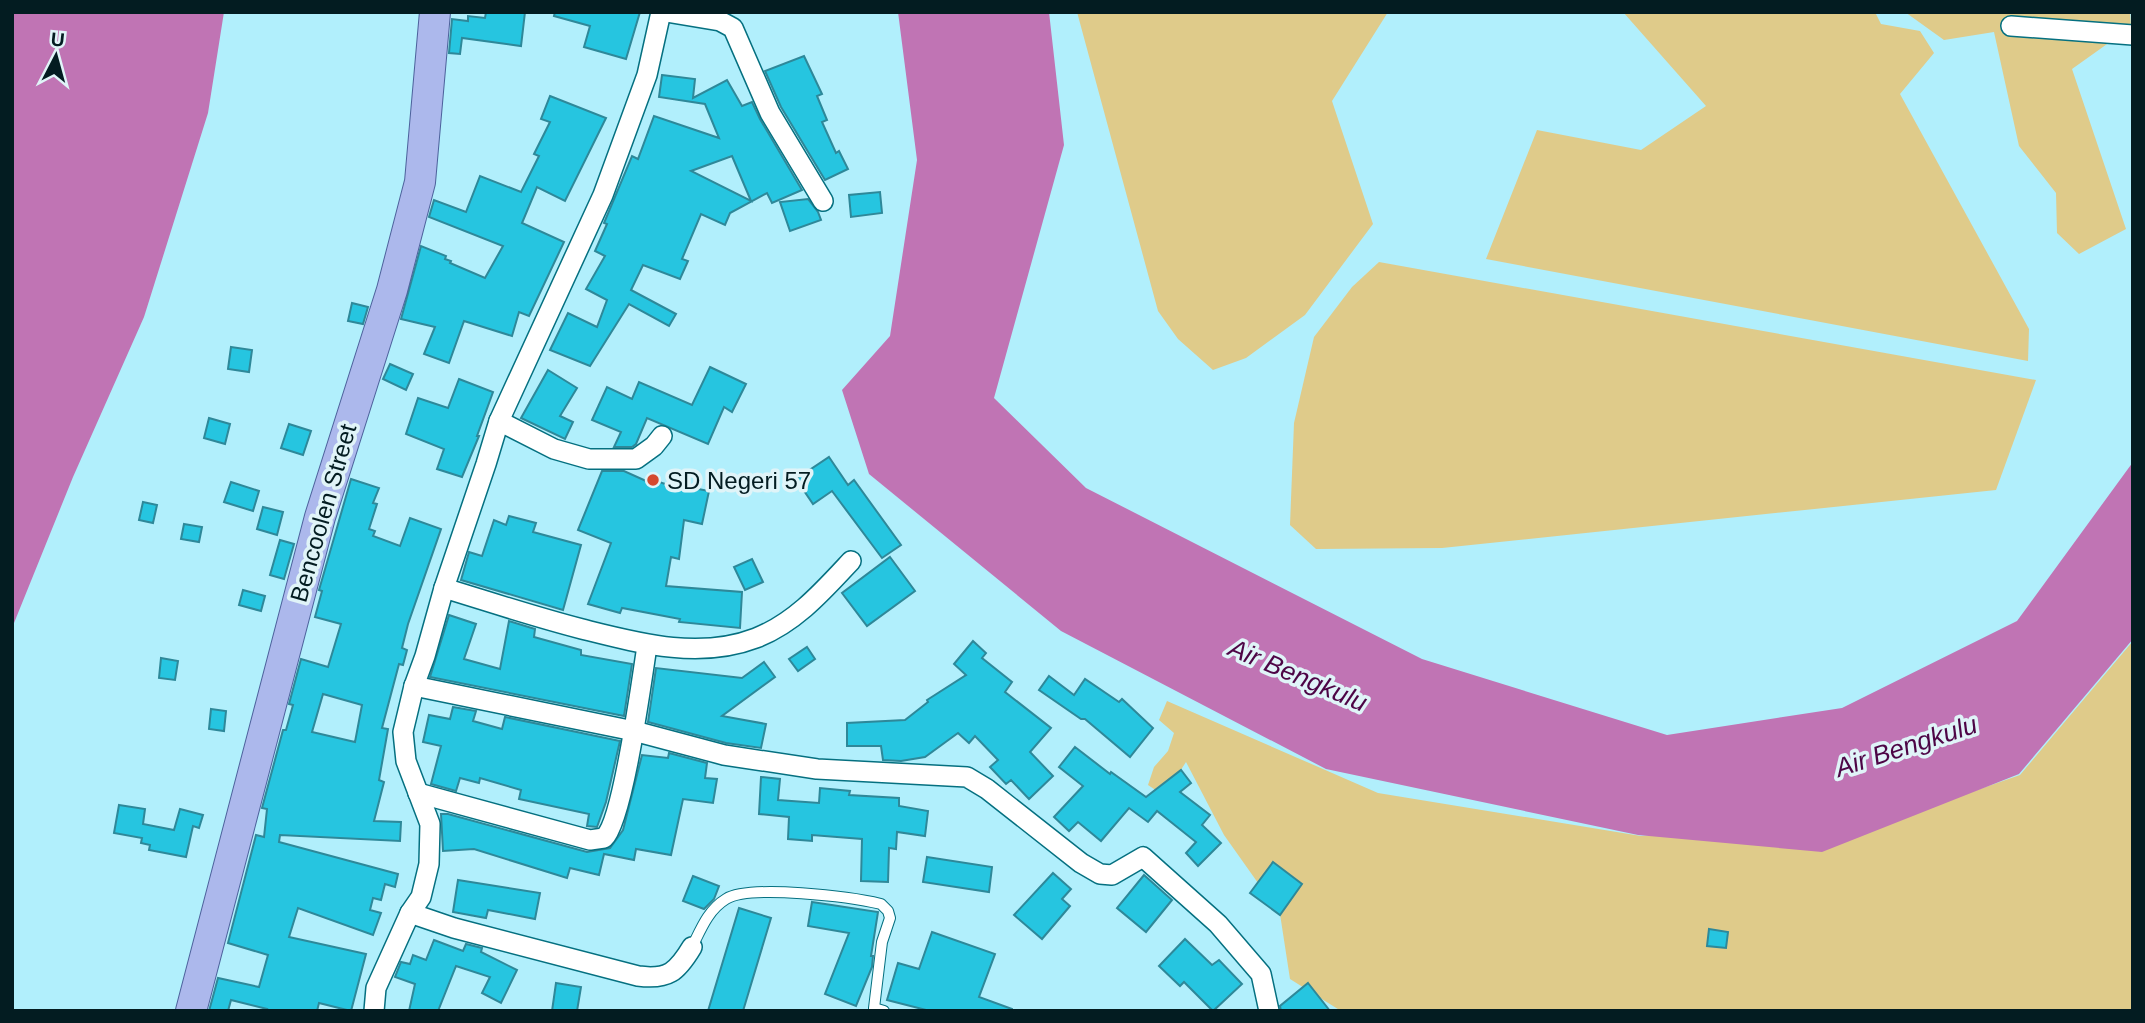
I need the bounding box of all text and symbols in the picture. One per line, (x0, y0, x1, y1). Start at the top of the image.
north arrow (21, 21, 91, 91)
text: U (50, 28, 66, 51)
street label: Bencoolen Street (285, 420, 361, 605)
place label: SD Negeri 57 (667, 467, 811, 494)
marker: SD Negeri 57 (645, 472, 661, 488)
water label: Air Bengkulu (1222, 632, 1372, 718)
water label: Air Bengkulu (1829, 709, 1981, 784)

